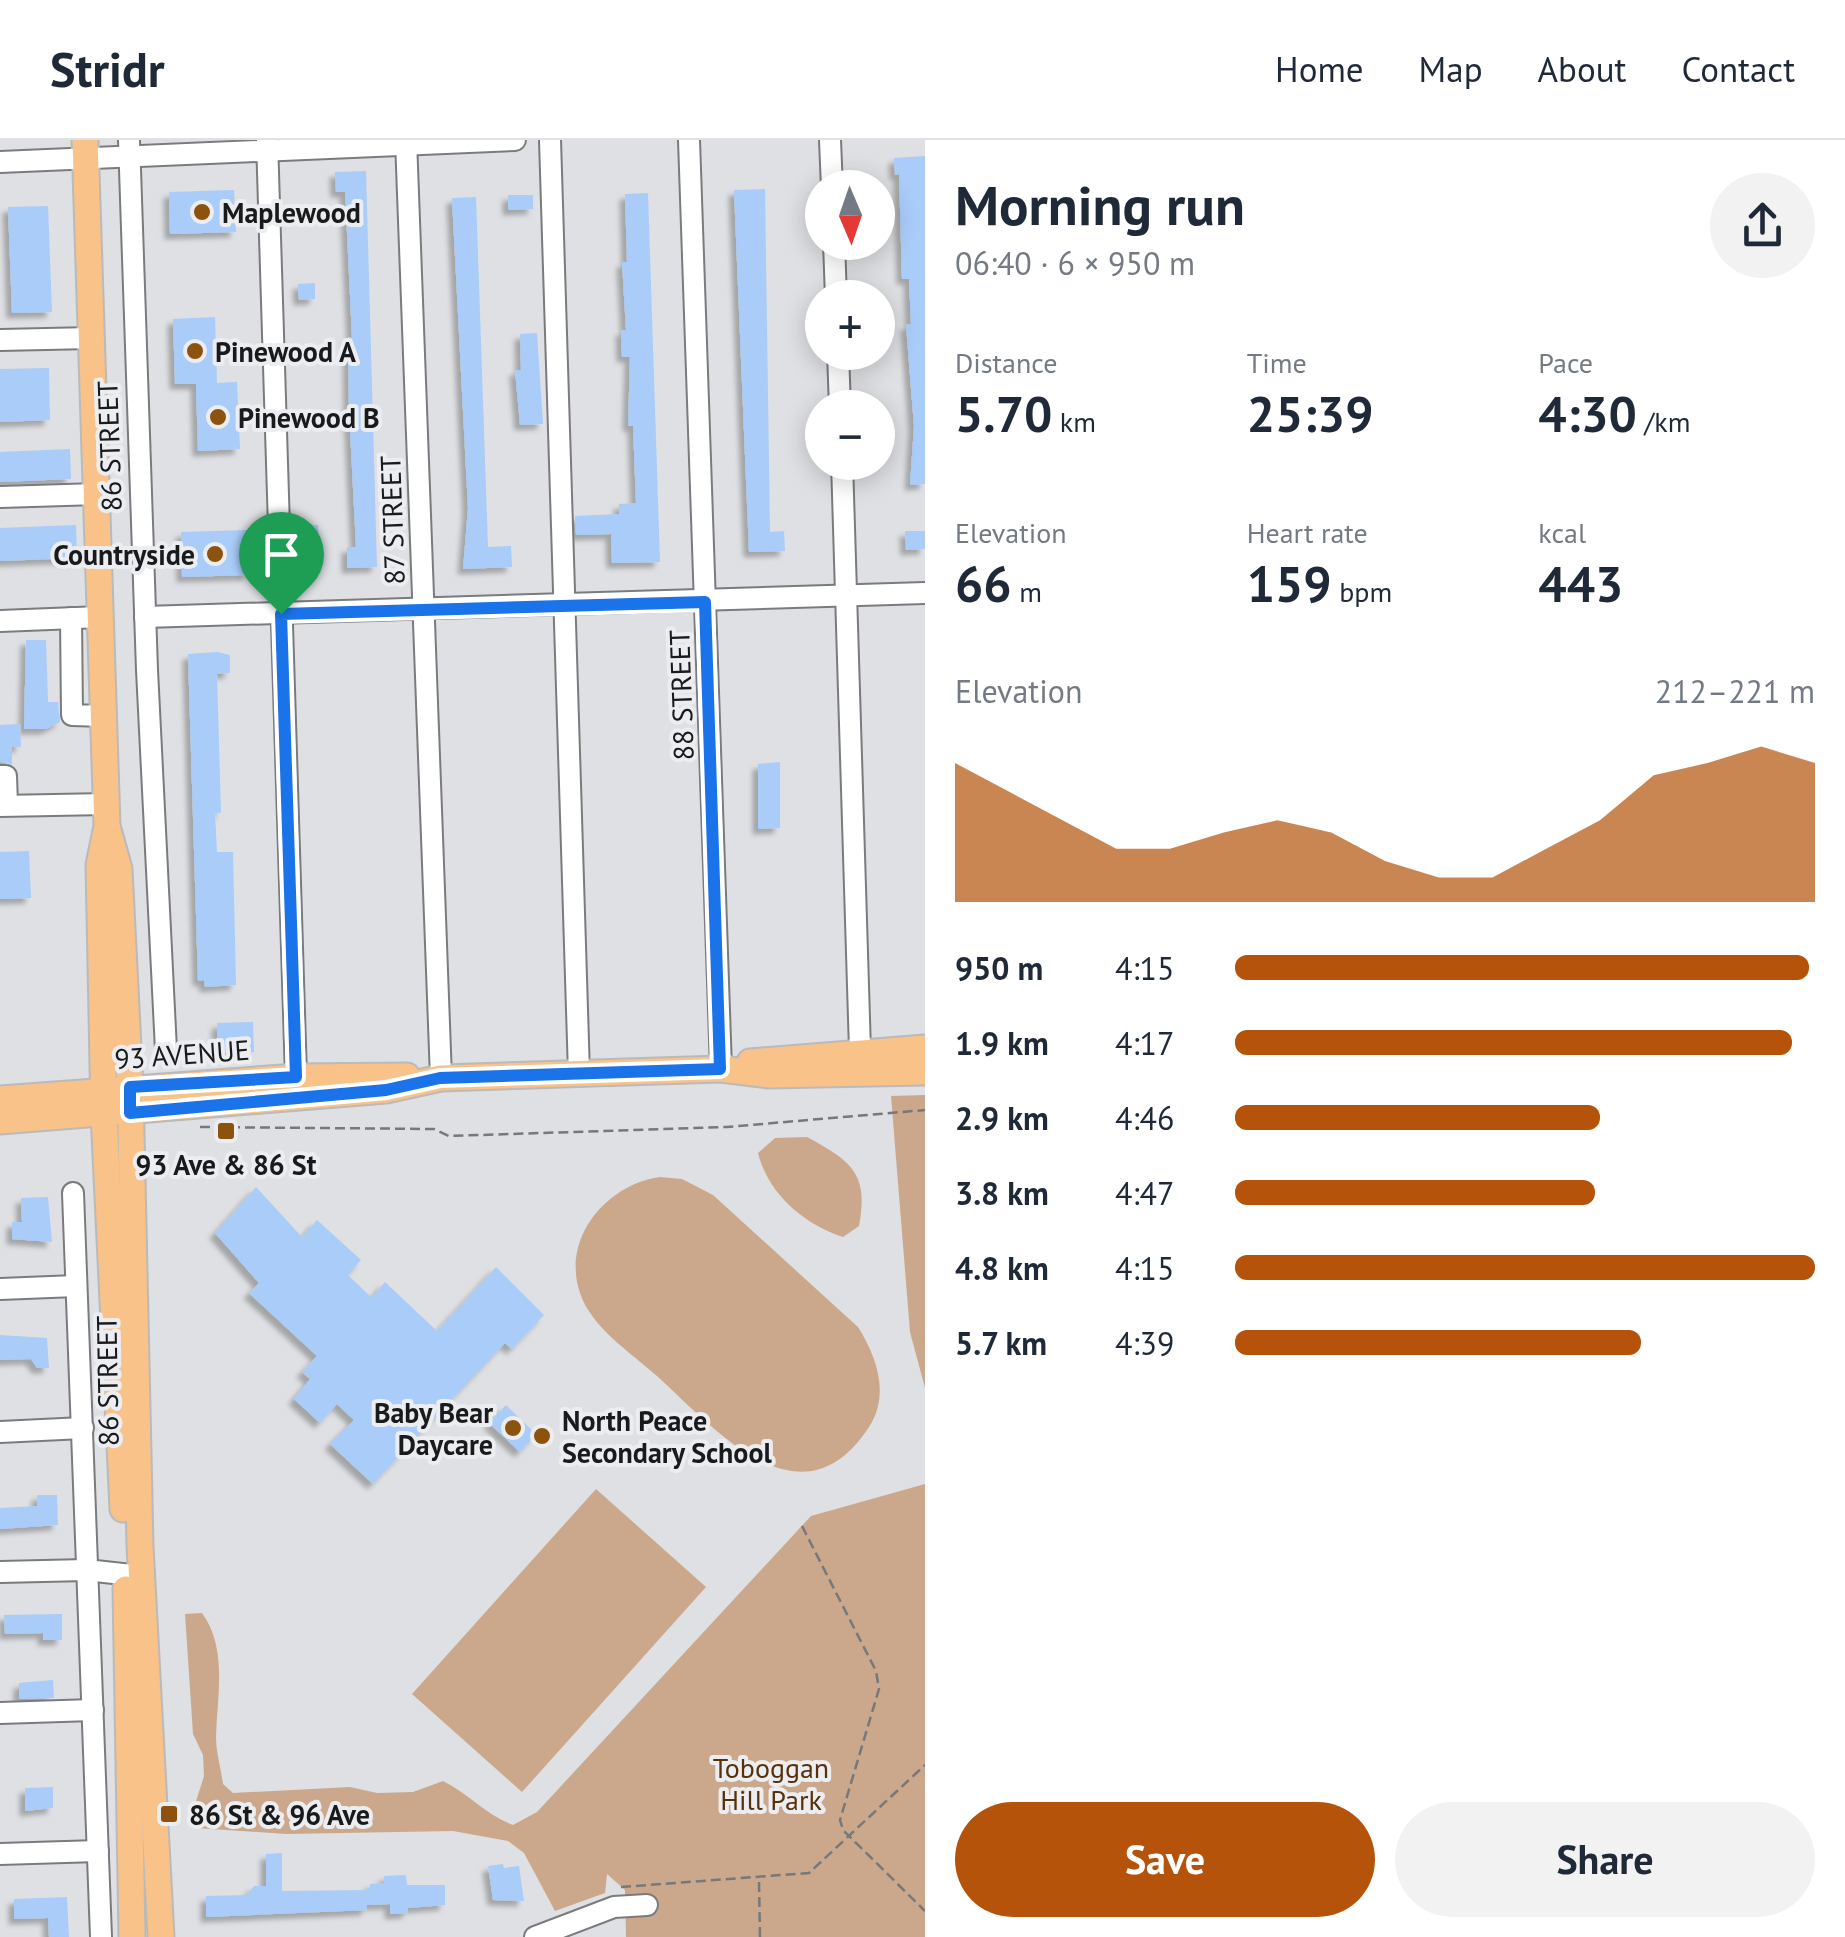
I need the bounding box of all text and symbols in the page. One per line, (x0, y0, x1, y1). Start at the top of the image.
text: Stridr (50, 38, 165, 100)
text: Home (1275, 46, 1364, 92)
text: Map (1419, 46, 1483, 92)
text: About (1538, 46, 1626, 92)
text: Contact (1681, 46, 1795, 92)
text: Morning run (955, 169, 1245, 240)
north arrow (805, 170, 895, 260)
map controls (805, 170, 895, 480)
button: share (1710, 173, 1815, 278)
place label: Maplewood (222, 194, 361, 231)
marker: Maplewood (191, 201, 213, 223)
text: 06:40 · 6 × 950 m (955, 242, 1195, 284)
button: + (805, 280, 895, 370)
place label: Pinewood A (215, 333, 356, 370)
marker: Pinewood A (184, 340, 206, 362)
text: Distance (955, 344, 1058, 381)
text: Time (1247, 344, 1307, 381)
text: Pace (1538, 344, 1593, 381)
street label: 86 STREET (88, 380, 130, 512)
text: 5.70 (955, 381, 1052, 446)
text: 25:39 (1247, 381, 1374, 446)
text: 4:30 (1538, 381, 1637, 446)
button: − (805, 390, 895, 480)
place label: Pinewood B (238, 399, 380, 436)
text: km (1052, 403, 1096, 440)
text: /km (1637, 403, 1690, 440)
marker: Pinewood B (207, 406, 229, 428)
street label: 87 STREET (371, 454, 413, 585)
pin (239, 512, 324, 615)
text: Elevation (955, 514, 1067, 551)
text: Heart rate (1247, 514, 1368, 551)
text: kcal (1538, 514, 1586, 551)
icon: arrive (254, 527, 309, 582)
place label: Countryside (53, 536, 195, 573)
marker: Countryside (204, 543, 226, 565)
text: 66 (955, 551, 1012, 616)
text: 159 (1247, 551, 1332, 616)
text: 443 (1538, 551, 1623, 616)
text: m (1012, 573, 1042, 610)
text: bpm (1332, 573, 1392, 610)
street label: 88 STREET (660, 629, 702, 761)
text: Elevation (955, 670, 1082, 712)
text: 212–221 m (1655, 670, 1815, 712)
text: 950 m (955, 947, 1043, 989)
text: 4:15 (1115, 947, 1174, 989)
text: 1.9 km (955, 1022, 1049, 1064)
text: 4:17 (1115, 1022, 1174, 1064)
street label: 93 AVENUE (113, 1031, 251, 1077)
text: 2.9 km (955, 1097, 1049, 1139)
text: 4:46 (1115, 1097, 1174, 1139)
marker: 93 Ave & 86 St (215, 1120, 237, 1142)
place label: 93 Ave & 86 St (136, 1146, 317, 1183)
text: 3.8 km (955, 1172, 1049, 1214)
text: 4:47 (1115, 1172, 1174, 1214)
text: 4.8 km (955, 1247, 1049, 1289)
text: 4:15 (1115, 1247, 1174, 1289)
street label: 86 STREET (87, 1315, 127, 1447)
text: 5.7 km (955, 1322, 1047, 1364)
text: 4:39 (1115, 1322, 1174, 1364)
place label: Baby Bear Daycare (374, 1394, 493, 1463)
place label: North Peace Secondary School (562, 1402, 772, 1471)
marker: Baby Bear Daycare (502, 1417, 524, 1439)
marker: North Peace Secondary School (531, 1425, 553, 1447)
park label: Toboggan Hill Park (713, 1749, 829, 1818)
place label: 86 St & 96 Ave (189, 1796, 370, 1833)
button: Save (955, 1802, 1375, 1917)
button: Share (1395, 1802, 1815, 1917)
marker: 86 St & 96 Ave (158, 1803, 180, 1825)

